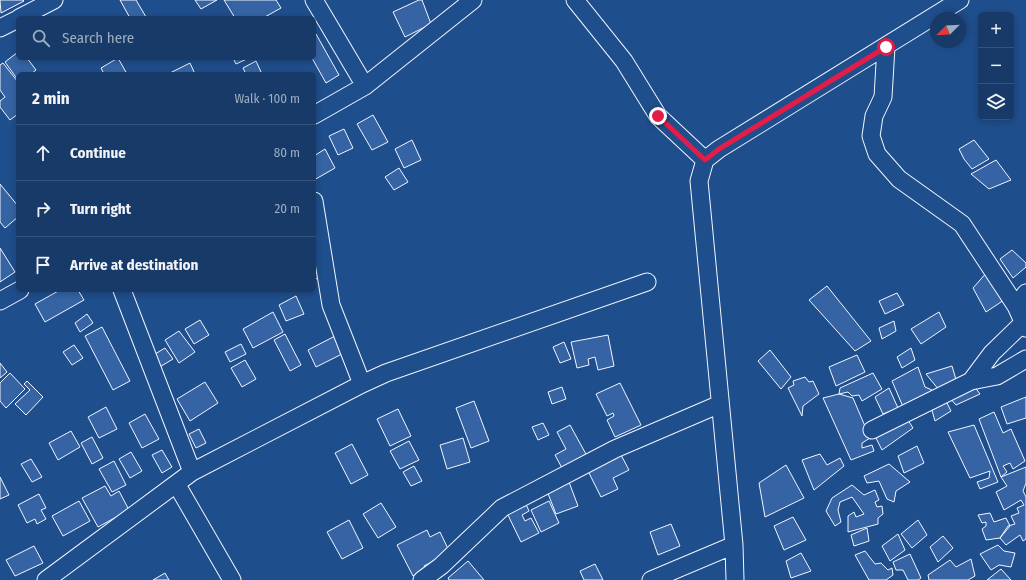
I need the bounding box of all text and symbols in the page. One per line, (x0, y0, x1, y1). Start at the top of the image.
north arrow (930, 12, 966, 48)
map controls (978, 12, 1014, 120)
button: + (978, 12, 1014, 48)
search box (16, 16, 316, 60)
icon: search (30, 27, 52, 49)
text: Search here (62, 29, 134, 47)
route start (877, 38, 895, 56)
button: − (978, 48, 1014, 84)
button: layers (978, 84, 1014, 120)
text: 2 min (32, 88, 70, 109)
text: Walk · 100 m (234, 91, 300, 106)
route end (649, 107, 667, 125)
icon: ahead (32, 142, 54, 164)
text: Continue (70, 144, 126, 162)
text: 80 m (274, 145, 300, 160)
icon: right (32, 198, 54, 220)
text: Turn right (70, 200, 131, 218)
text: 20 m (274, 201, 300, 216)
icon: arrive (32, 254, 54, 276)
text: Arrive at destination (70, 256, 198, 274)

